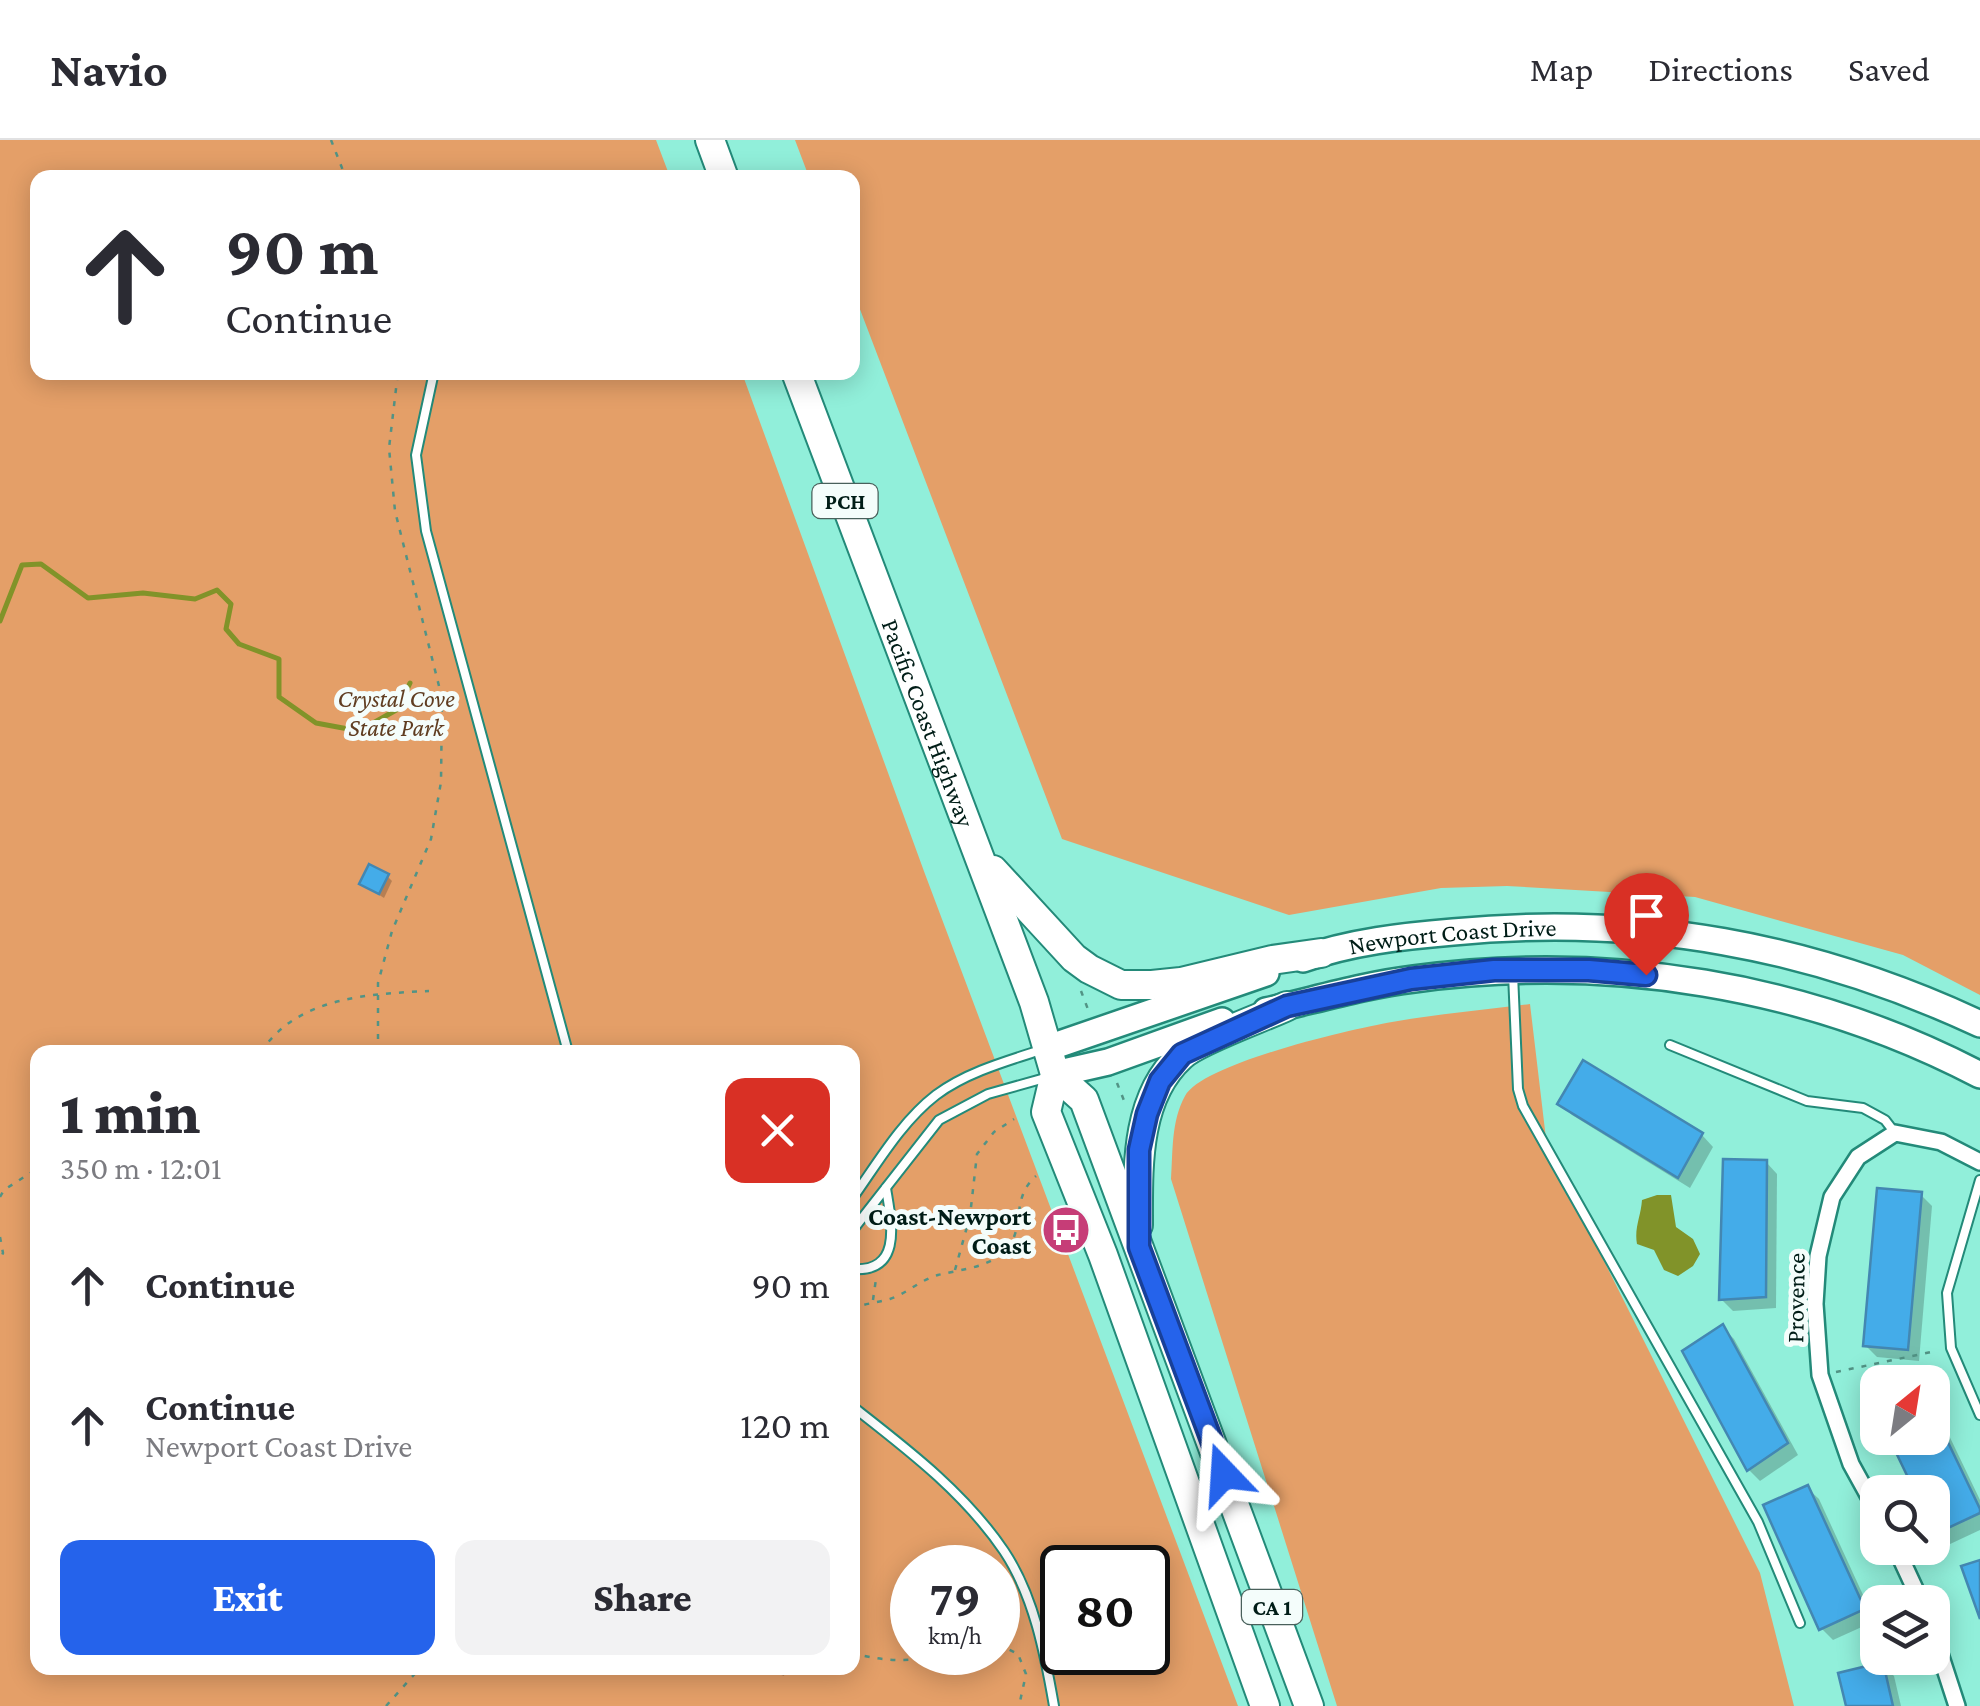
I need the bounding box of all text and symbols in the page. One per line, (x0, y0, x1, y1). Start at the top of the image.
text: Navio (50, 43, 168, 96)
text: Map (1530, 50, 1593, 89)
text: Directions (1648, 50, 1793, 89)
text: Saved (1848, 50, 1930, 89)
icon: ahead (60, 210, 190, 340)
text: 90 m (225, 211, 378, 289)
text: Continue (225, 293, 392, 343)
road number: PCH (812, 484, 878, 518)
street label: Pacific Coast Highway (877, 615, 980, 832)
park label: Crystal Cove State Park (337, 685, 455, 741)
pin (1604, 873, 1689, 976)
icon: arrive (1619, 888, 1674, 943)
street label: Newport Coast Drive (1346, 914, 1557, 960)
button: close (725, 1078, 830, 1183)
text: 1 min (60, 1079, 200, 1146)
text: 350 m · 12:01 (60, 1150, 222, 1186)
place label: Coast-Newport Coast (868, 1203, 1032, 1259)
bus stop icon: Coast-Newport Coast (1040, 1204, 1092, 1256)
street label: Provence (1781, 1253, 1810, 1343)
icon: ahead (60, 1258, 115, 1313)
text: Continue (145, 1264, 295, 1306)
text: 90 m (752, 1264, 830, 1306)
north arrow (1860, 1365, 1950, 1455)
map controls (1860, 1365, 1950, 1675)
text: Continue (145, 1386, 295, 1428)
icon: ahead (60, 1398, 115, 1453)
text: 120 m (740, 1404, 830, 1446)
position arrow (1172, 1422, 1276, 1526)
text: Newport Coast Drive (145, 1428, 412, 1464)
button: search (1860, 1475, 1950, 1565)
button: Exit (60, 1540, 435, 1655)
button: Share (455, 1540, 830, 1655)
speed limit sign: 80 (1040, 1545, 1170, 1675)
text: 79 (929, 1570, 981, 1626)
button: layers (1860, 1585, 1950, 1675)
road number: CA 1 (1242, 1590, 1302, 1624)
text: km/h (928, 1622, 982, 1649)

